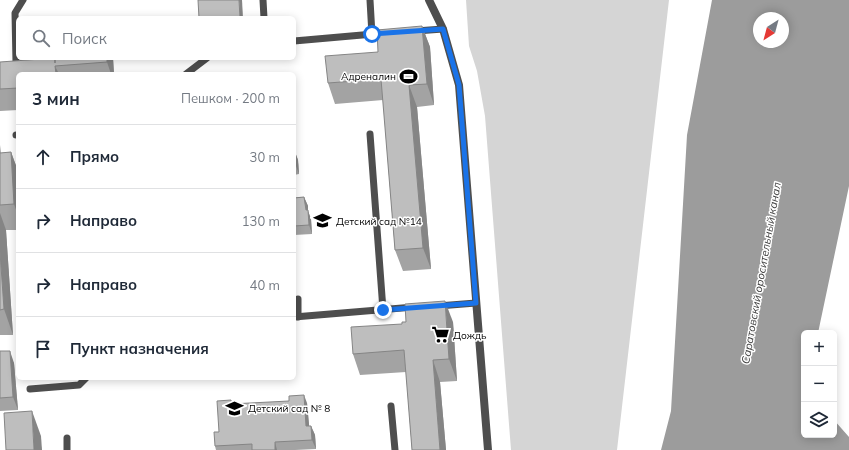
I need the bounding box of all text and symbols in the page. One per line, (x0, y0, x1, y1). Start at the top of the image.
north arrow (753, 12, 789, 48)
search box (16, 16, 296, 60)
route start (363, 25, 381, 43)
icon: search (30, 27, 52, 49)
text: Поиск (62, 29, 107, 48)
sports icon: Адреналин (399, 66, 419, 86)
place label: Адреналин (341, 70, 396, 83)
text: 3 мин (32, 88, 80, 109)
text: Пешком · 200 m (181, 90, 280, 106)
icon: ahead (32, 146, 54, 168)
text: Прямо (70, 147, 119, 166)
text: 30 m (250, 149, 280, 165)
water label: Саратовский оросительный канал (738, 181, 784, 365)
icon: right (32, 210, 54, 232)
text: Направо (70, 211, 137, 230)
school or university icon: Детский сад №14 (313, 211, 333, 231)
text: 130 m (242, 213, 280, 229)
place label: Детский сад №14 (336, 215, 422, 228)
icon: right (32, 274, 54, 296)
text: Направо (70, 275, 137, 294)
text: 40 m (250, 277, 280, 293)
route end (374, 301, 392, 319)
supermarket icon: Дождь (430, 325, 450, 345)
place label: Дождь (453, 329, 487, 342)
map controls (801, 330, 837, 438)
button: + (801, 330, 837, 366)
icon: arrive (32, 338, 54, 360)
text: Пункт назначения (70, 339, 209, 358)
button: − (801, 366, 837, 402)
school or university icon: Детский сад № 8 (225, 398, 245, 418)
place label: Детский сад № 8 (248, 402, 330, 415)
button: layers (801, 402, 837, 438)

